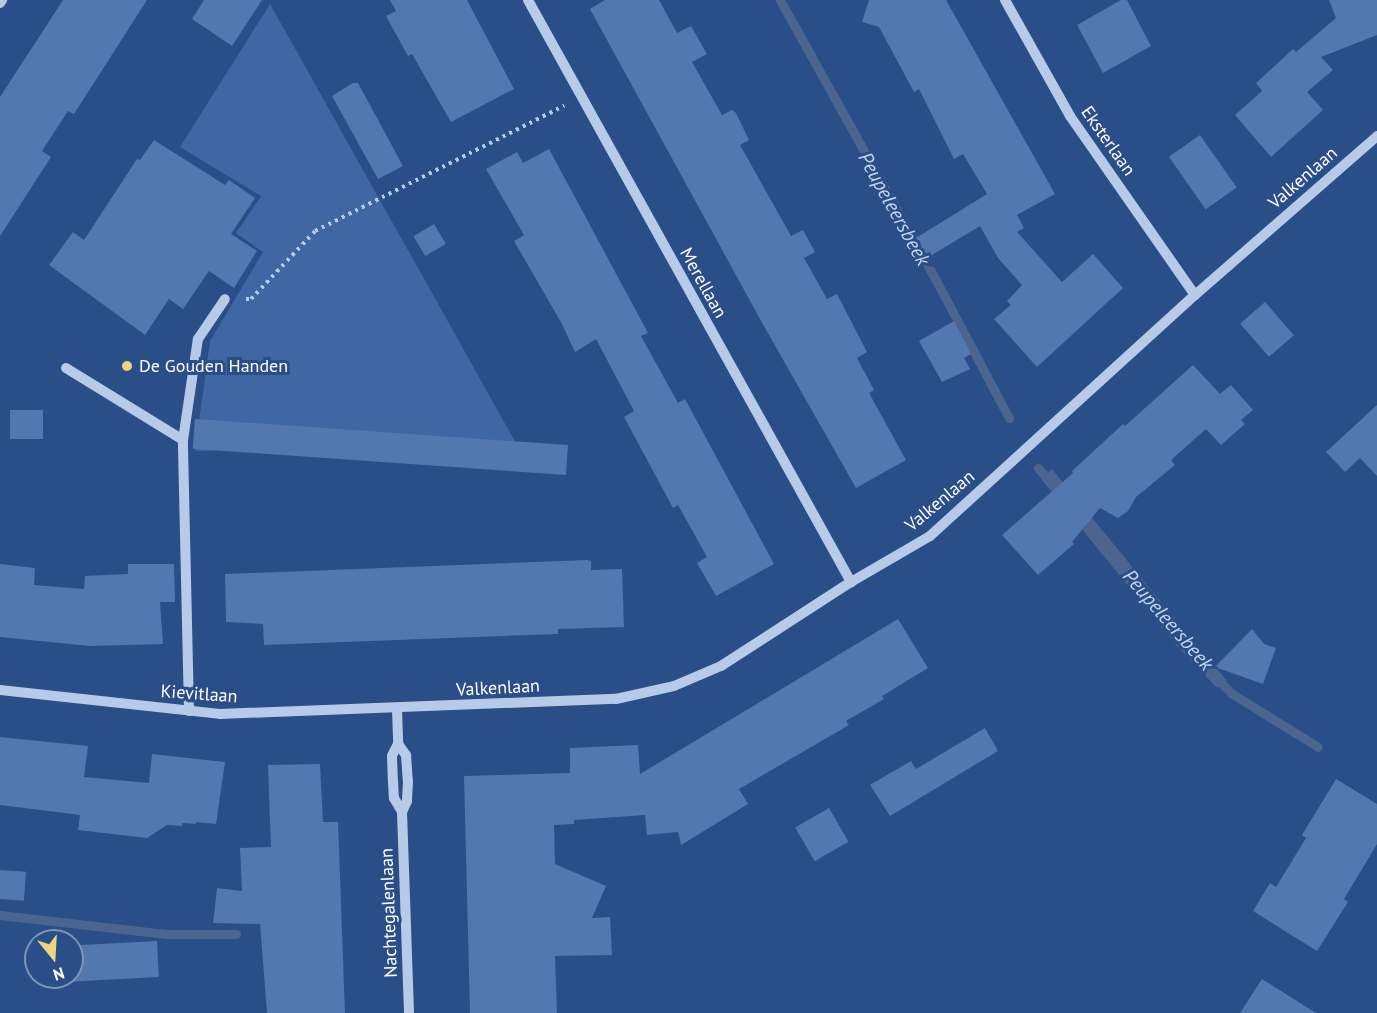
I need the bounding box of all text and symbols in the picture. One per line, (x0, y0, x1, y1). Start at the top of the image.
street label: Eksterlaan (1076, 102, 1140, 180)
street label: Valkenlaan (1264, 142, 1342, 214)
water label: Peupeleersbeek (853, 148, 935, 270)
street label: Merellaan (675, 244, 731, 322)
place label: De Gouden Handen (139, 355, 288, 377)
marker: De Gouden Handen (120, 359, 134, 373)
street label: Valkenlaan (901, 466, 979, 536)
water label: Peupeleersbeek (1118, 565, 1218, 675)
street label: Valkenlaan (456, 675, 540, 701)
street label: Kievitlaan (160, 681, 238, 707)
street label: Nachtegalenlaan (376, 848, 402, 978)
north arrow (24, 929, 84, 989)
text: N (51, 963, 67, 985)

